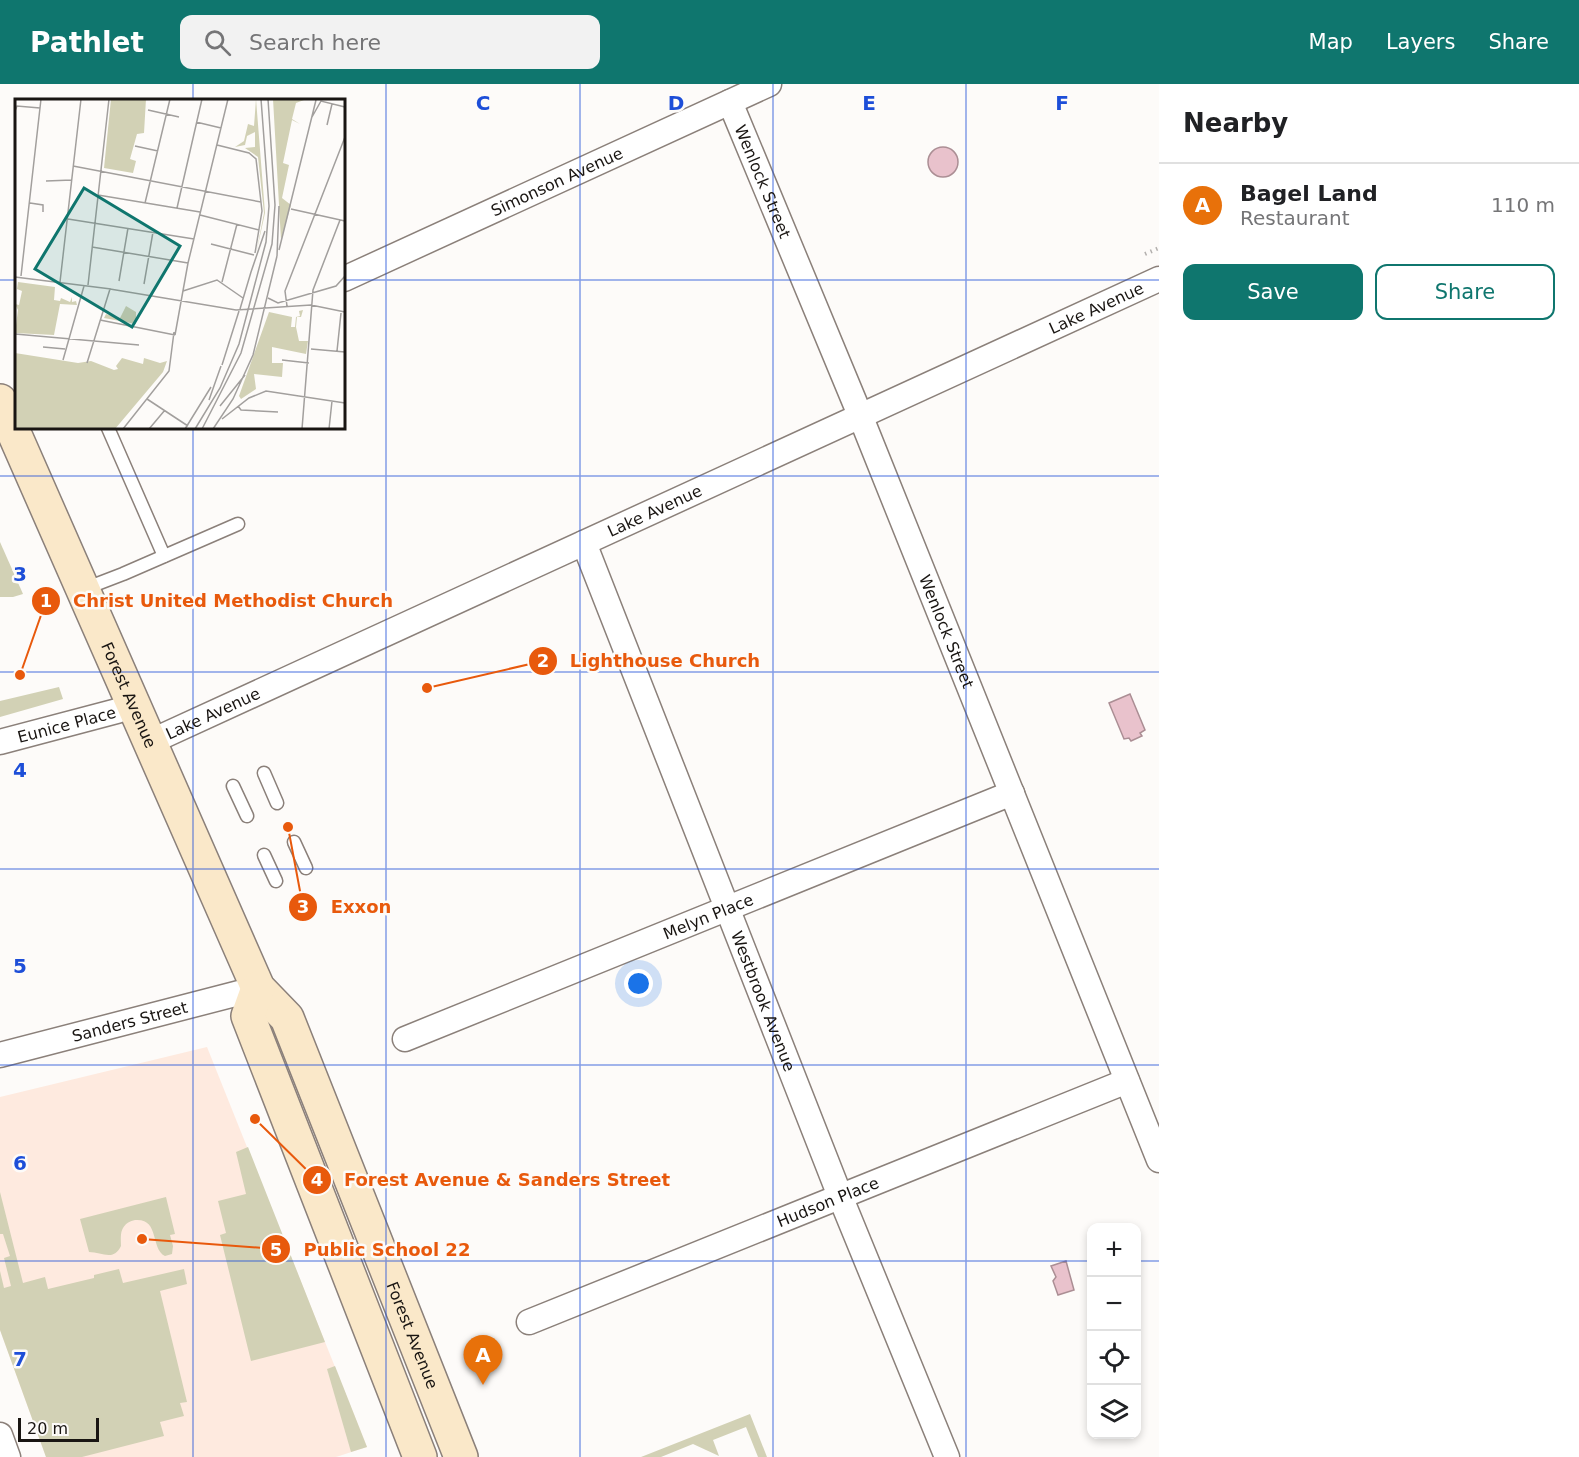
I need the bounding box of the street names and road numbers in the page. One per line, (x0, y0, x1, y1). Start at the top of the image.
street label: Wenlock Street (731, 122, 795, 241)
street label: Simonson Avenue (488, 143, 626, 220)
street label: Lake Avenue (1046, 278, 1146, 338)
street label: Lake Avenue (604, 481, 705, 540)
street label: Wenlock Street (915, 572, 978, 691)
street label: Forest Avenue (98, 639, 161, 751)
street label: Lake Avenue (162, 683, 263, 743)
street label: Eunice Place (15, 702, 118, 746)
street label: Melyn Place (660, 889, 756, 943)
street label: Westbrook Avenue (728, 928, 800, 1074)
street label: Sanders Street (70, 997, 190, 1045)
street label: Hudson Place (774, 1173, 881, 1231)
street label: Forest Avenue (383, 1279, 442, 1391)

